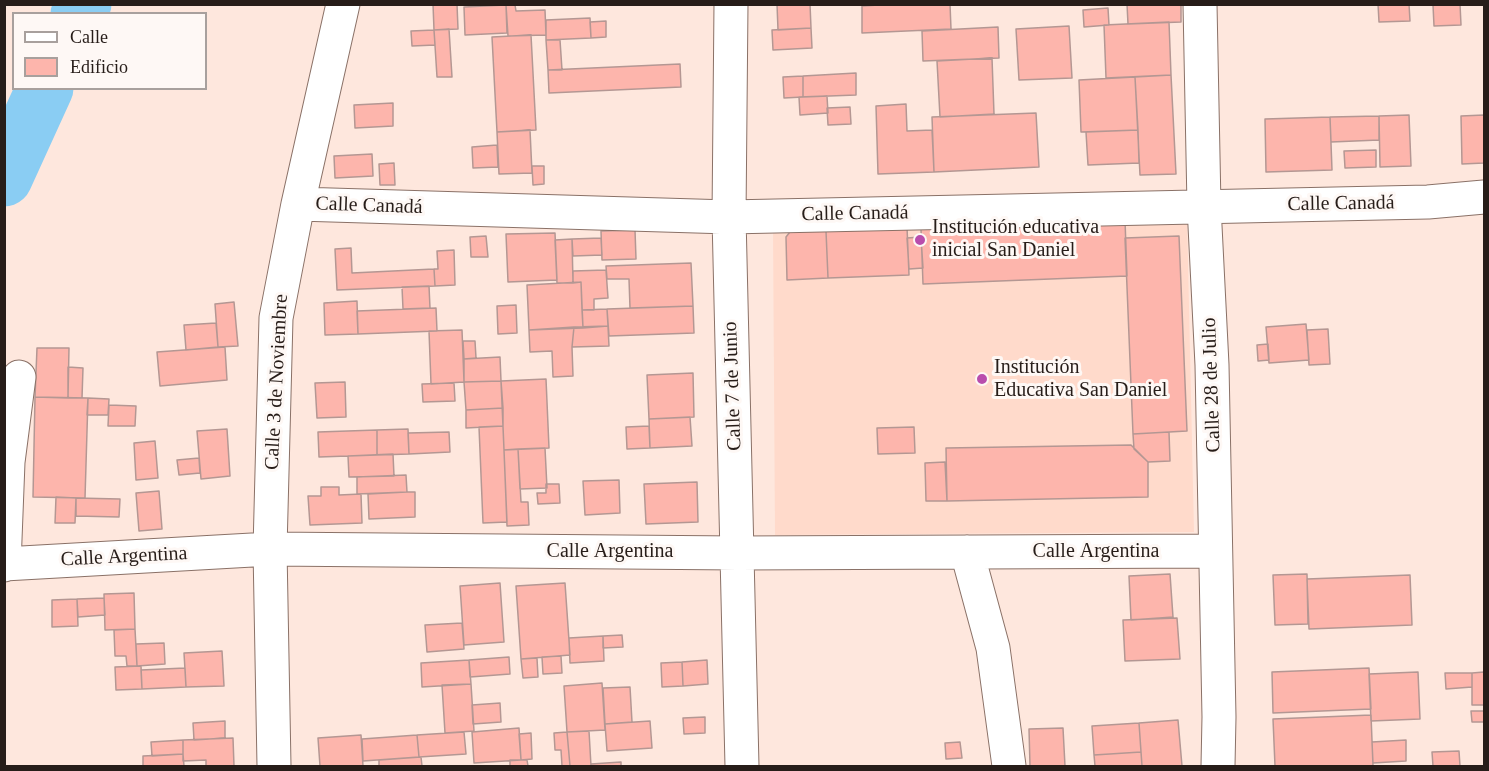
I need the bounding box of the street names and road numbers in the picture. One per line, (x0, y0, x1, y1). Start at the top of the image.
street label: Calle Canadá (1287, 191, 1395, 217)
street label: Calle Canadá (315, 192, 423, 220)
street label: Calle Canadá (801, 201, 909, 227)
street label: Calle 3 de Noviembre (260, 293, 294, 471)
street label: Calle 28 de Julio (1198, 317, 1226, 453)
street label: Calle 7 de Junio (719, 321, 747, 451)
street label: Calle Argentina (547, 540, 673, 564)
street label: Calle Argentina (1033, 540, 1159, 564)
street label: Calle Argentina (60, 542, 188, 572)

